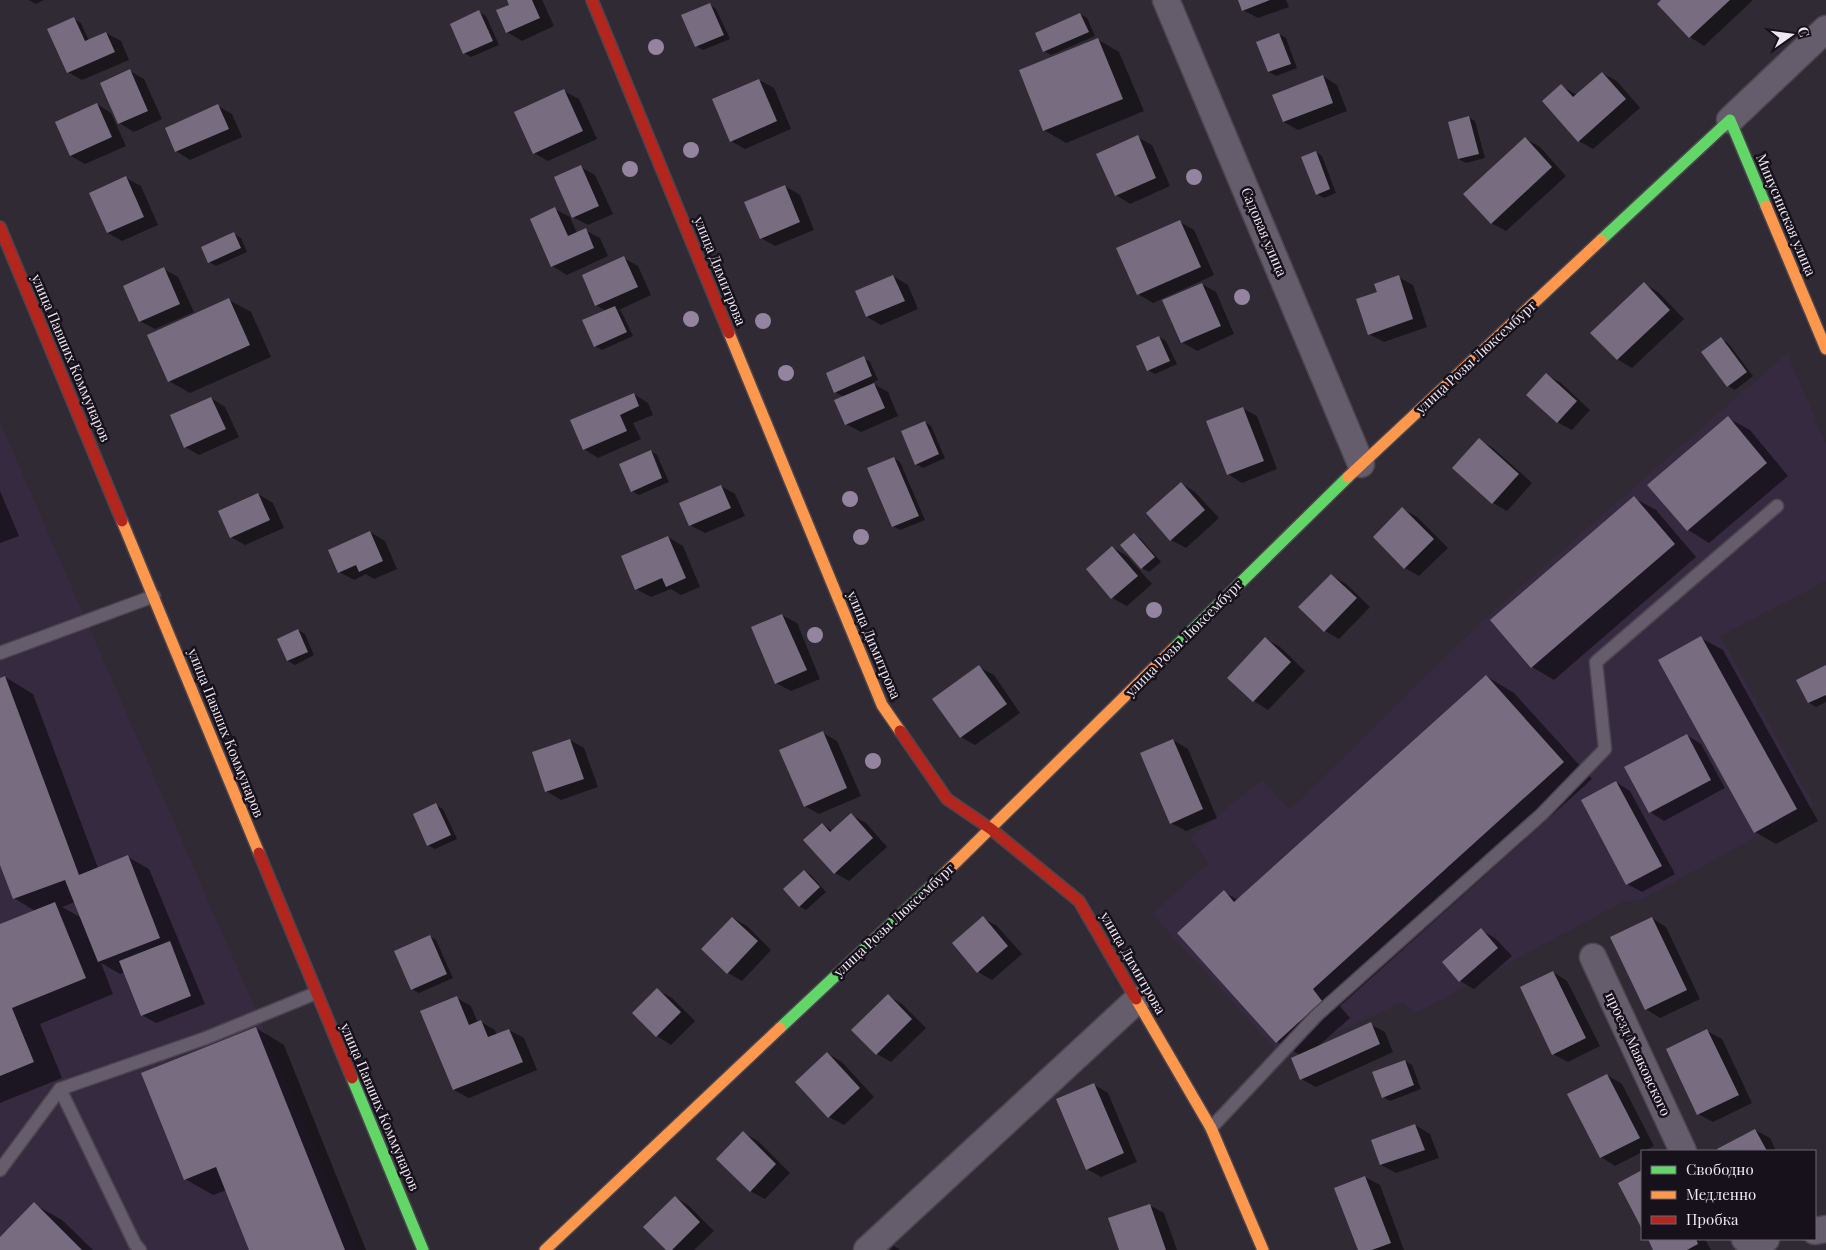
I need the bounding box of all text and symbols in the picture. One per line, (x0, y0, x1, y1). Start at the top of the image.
north arrow (1766, 10, 1816, 60)
text: С (1794, 25, 1815, 39)
street label: Минусинская улица (1752, 151, 1821, 279)
street label: Садовая улица (1237, 184, 1292, 279)
street label: улица Димитрова (690, 213, 751, 328)
street label: улица Павших Коммунаров (27, 270, 116, 445)
street label: улица Розы Люксембург (1410, 295, 1541, 418)
street label: улица Розы Люксембург (1120, 574, 1247, 701)
street label: улица Димитрова (843, 587, 906, 702)
street label: улица Павших Коммунаров (183, 645, 269, 820)
street label: улица Розы Люксембург (828, 858, 959, 981)
street label: улица Димитрова (1096, 907, 1171, 1018)
street label: проезд Маяковского (1601, 989, 1676, 1119)
street label: улица Павших Коммунаров (336, 1019, 425, 1194)
legend (1641, 1150, 1816, 1240)
text: Свободно (1686, 1159, 1754, 1179)
text: Медленно (1686, 1184, 1756, 1204)
text: Пробка (1686, 1209, 1739, 1229)

